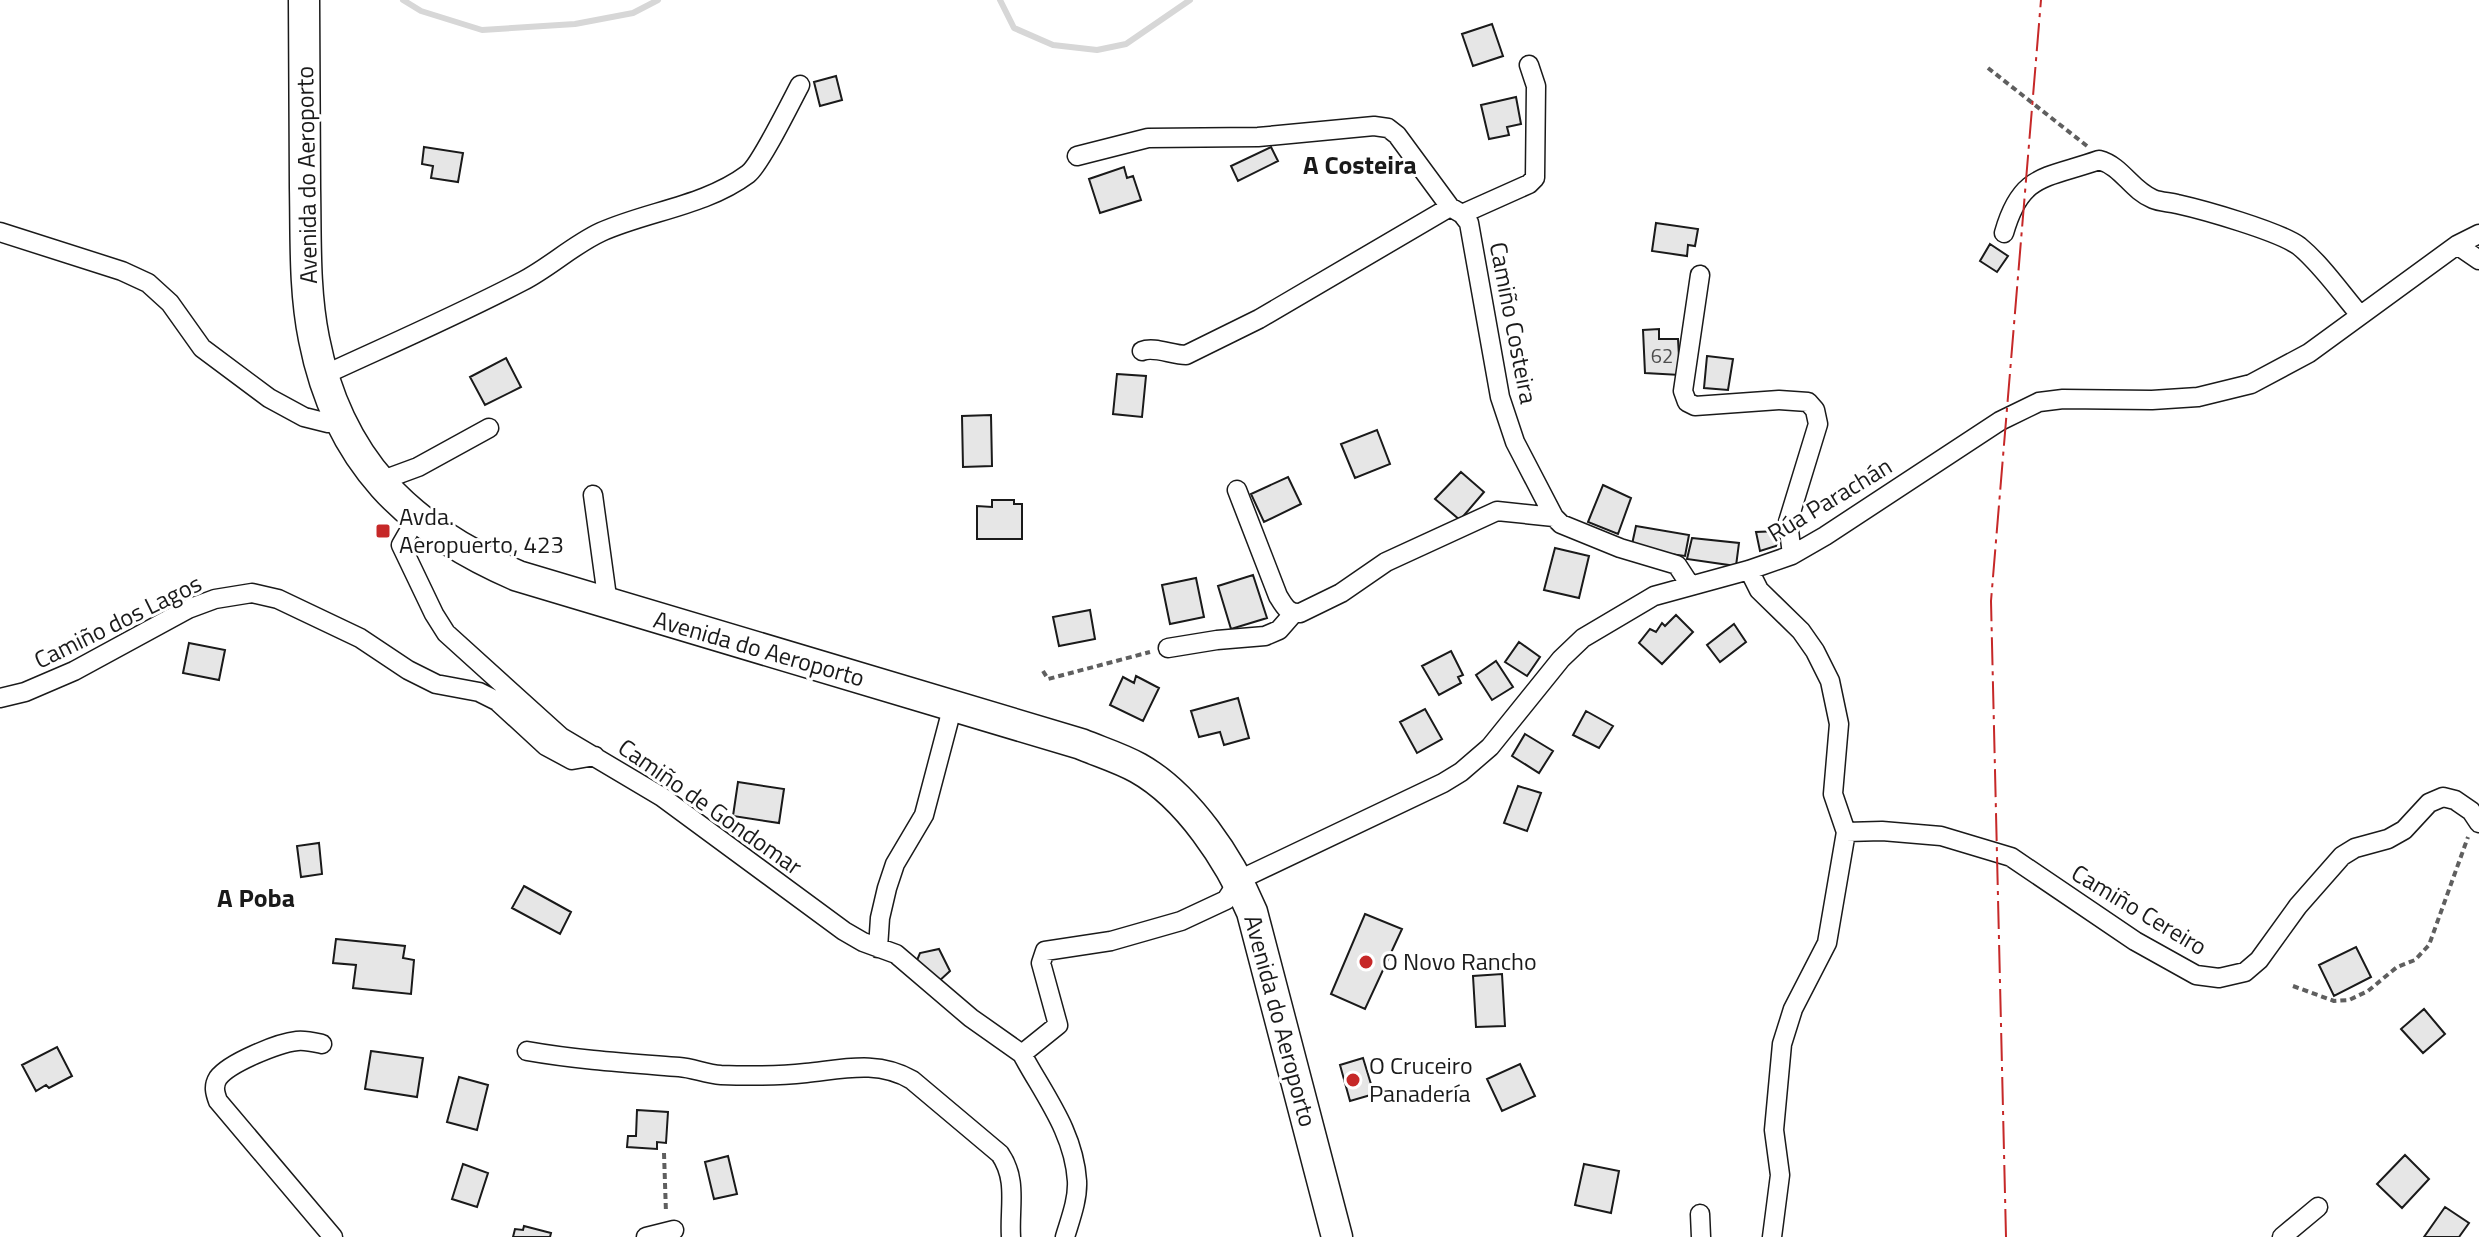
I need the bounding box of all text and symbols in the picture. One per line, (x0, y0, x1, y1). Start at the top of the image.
street label: Avenida do Aeroporto (286, 66, 326, 284)
district label: A Costeira (1303, 145, 1417, 184)
street label: Camiño Costeira (1481, 239, 1547, 407)
house number: 62 (1651, 340, 1673, 371)
street label: Rúa Parachán (1760, 448, 1899, 550)
place label: Avda. Aeropuerto, 423 (399, 498, 564, 562)
marker: Avda. Aeropuerto, 423 (374, 522, 392, 540)
street label: Camiño dos Lagos (28, 565, 208, 677)
street label: Avenida do Aeroporto (650, 601, 869, 695)
street label: Camiño de Gondomar (611, 729, 810, 883)
street label: Camiño Cereiro (2065, 854, 2214, 964)
district label: A Poba (217, 878, 295, 917)
street label: Avenida do Aeroporto (1235, 911, 1327, 1131)
place label: O Novo Rancho (1382, 943, 1537, 979)
marker: O Novo Rancho (1357, 953, 1375, 971)
place label: O Cruceiro Panadería (1369, 1047, 1473, 1111)
marker: O Cruceiro Panadería (1344, 1071, 1362, 1089)

